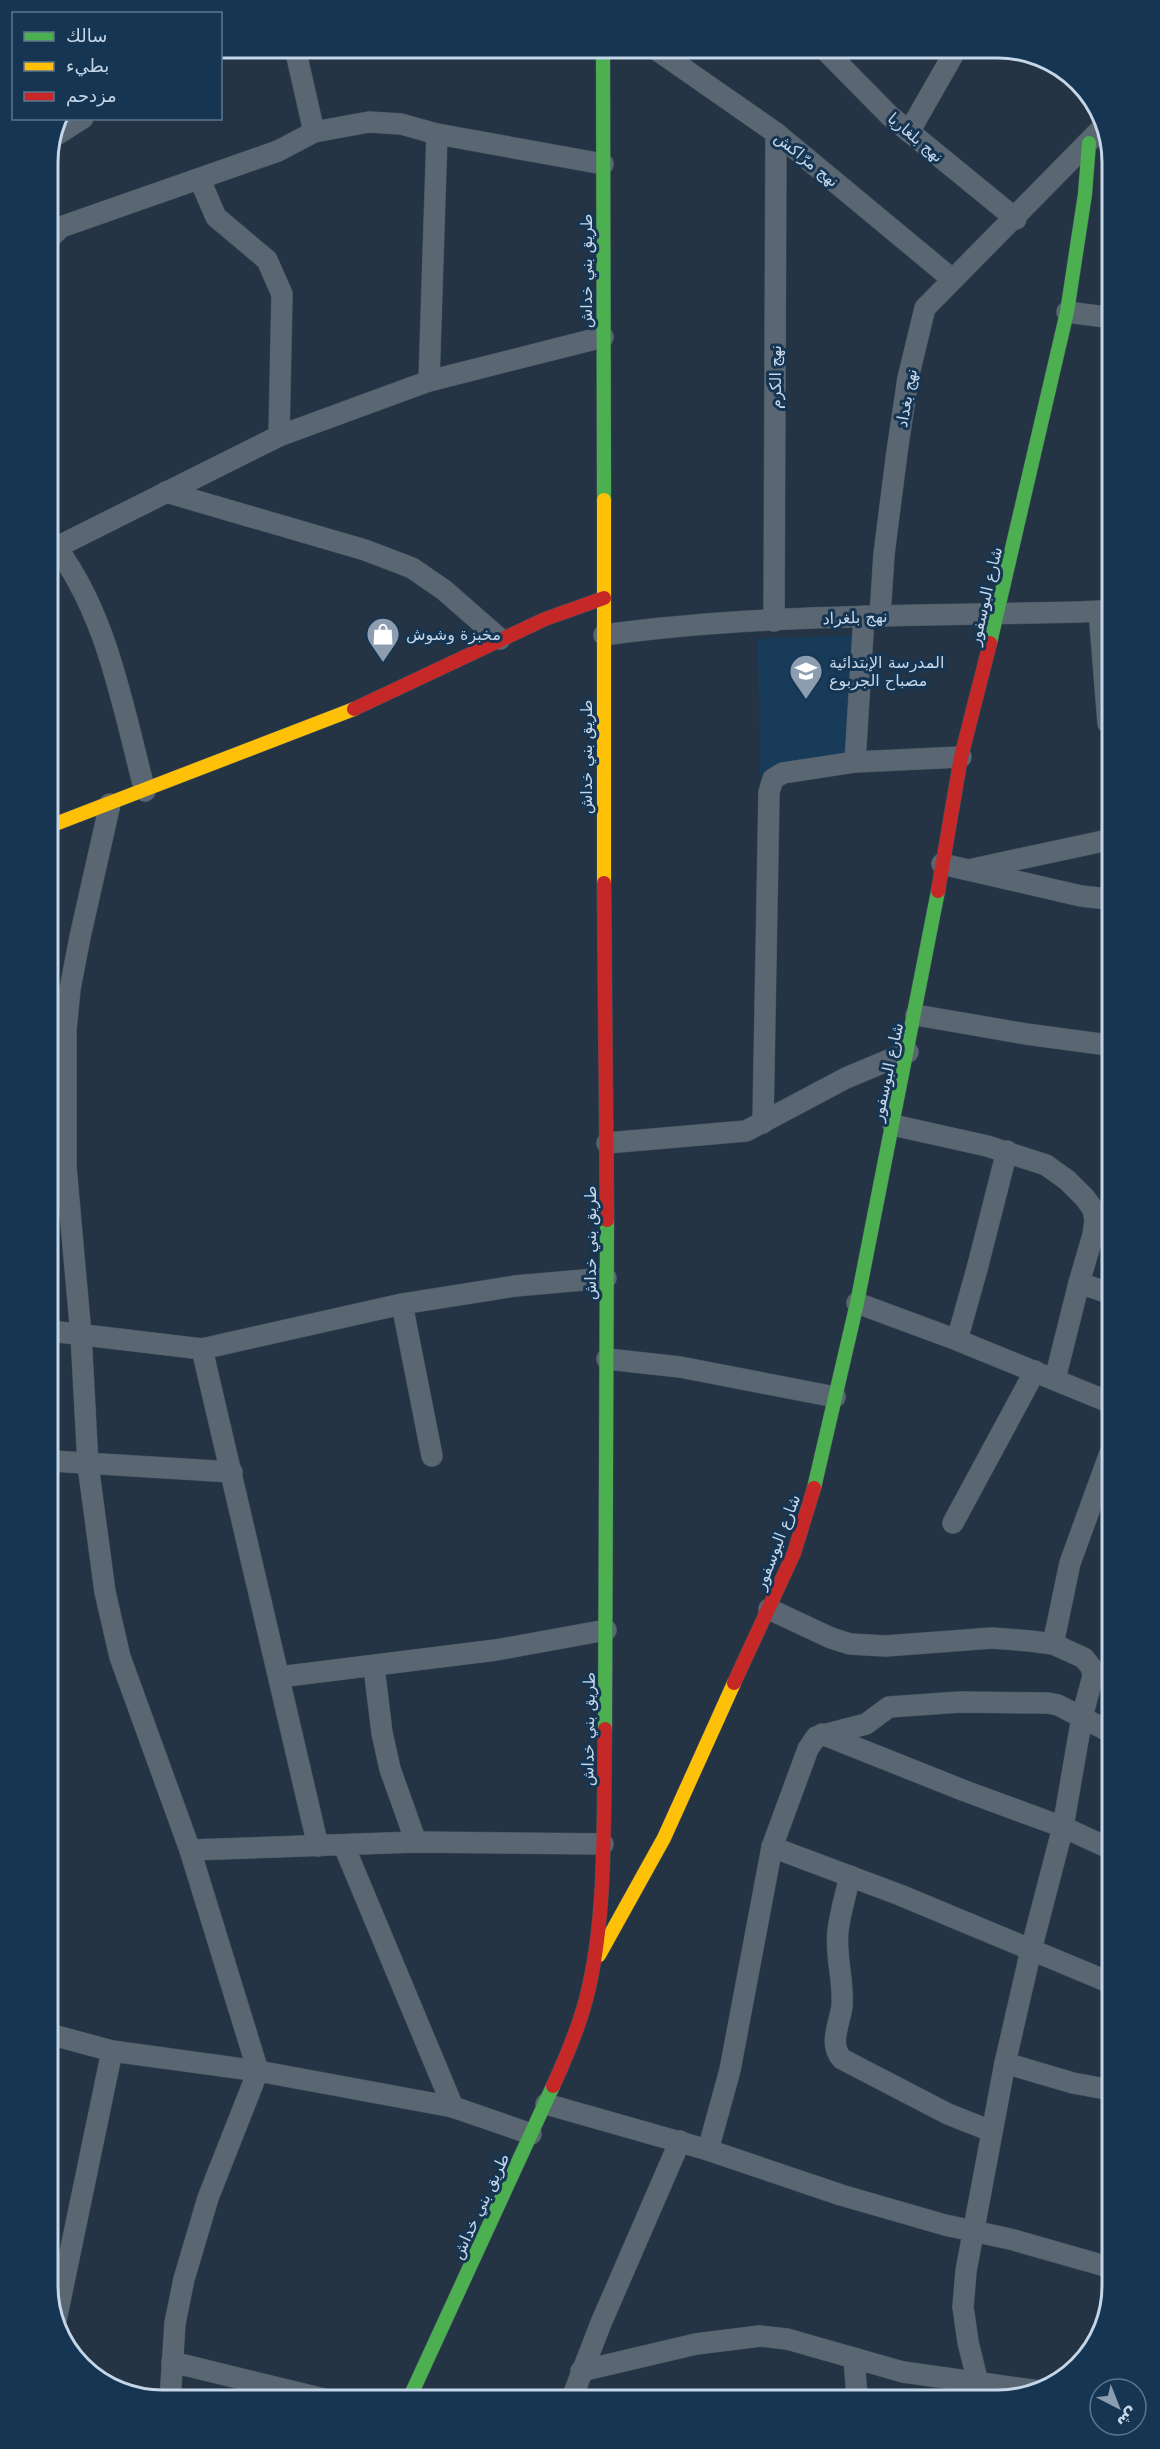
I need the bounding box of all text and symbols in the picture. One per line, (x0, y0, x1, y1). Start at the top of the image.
legend (12, 12, 222, 120)
text: سالك (66, 25, 107, 46)
text: بطيء (66, 55, 109, 77)
text: مزدحم (66, 85, 117, 107)
street label: نهج بلغاريا (883, 109, 947, 167)
street label: نهج مرّاكش (770, 128, 843, 192)
street label: طريق بني خداش (577, 214, 597, 328)
street label: نهج الكرم (766, 345, 786, 409)
street label: نهج بغداد (892, 367, 922, 429)
street label: شارع البوسفور (965, 545, 1007, 648)
street label: نهج بلغراد (822, 607, 888, 629)
shop icon: مخبزة وشوش (365, 616, 401, 663)
place label: مخبزة وشوش (406, 625, 501, 645)
school or university icon: المدرسة الإبتدائية مصباح الجربوع (788, 653, 824, 700)
place label: المدرسة الإبتدائية مصباح الجربوع (829, 653, 944, 691)
street label: طريق بني خداش (577, 700, 597, 814)
street label: شارع البوسفور (868, 1021, 908, 1124)
street label: طريق بني خداش (581, 1186, 601, 1300)
street label: شارع البوسفور (750, 1492, 805, 1594)
street label: طريق بني خداش (578, 1672, 600, 1786)
street label: طريق بني خداش (448, 2150, 514, 2262)
north arrow (1088, 2377, 1148, 2437)
text: ش (1113, 2403, 1142, 2432)

